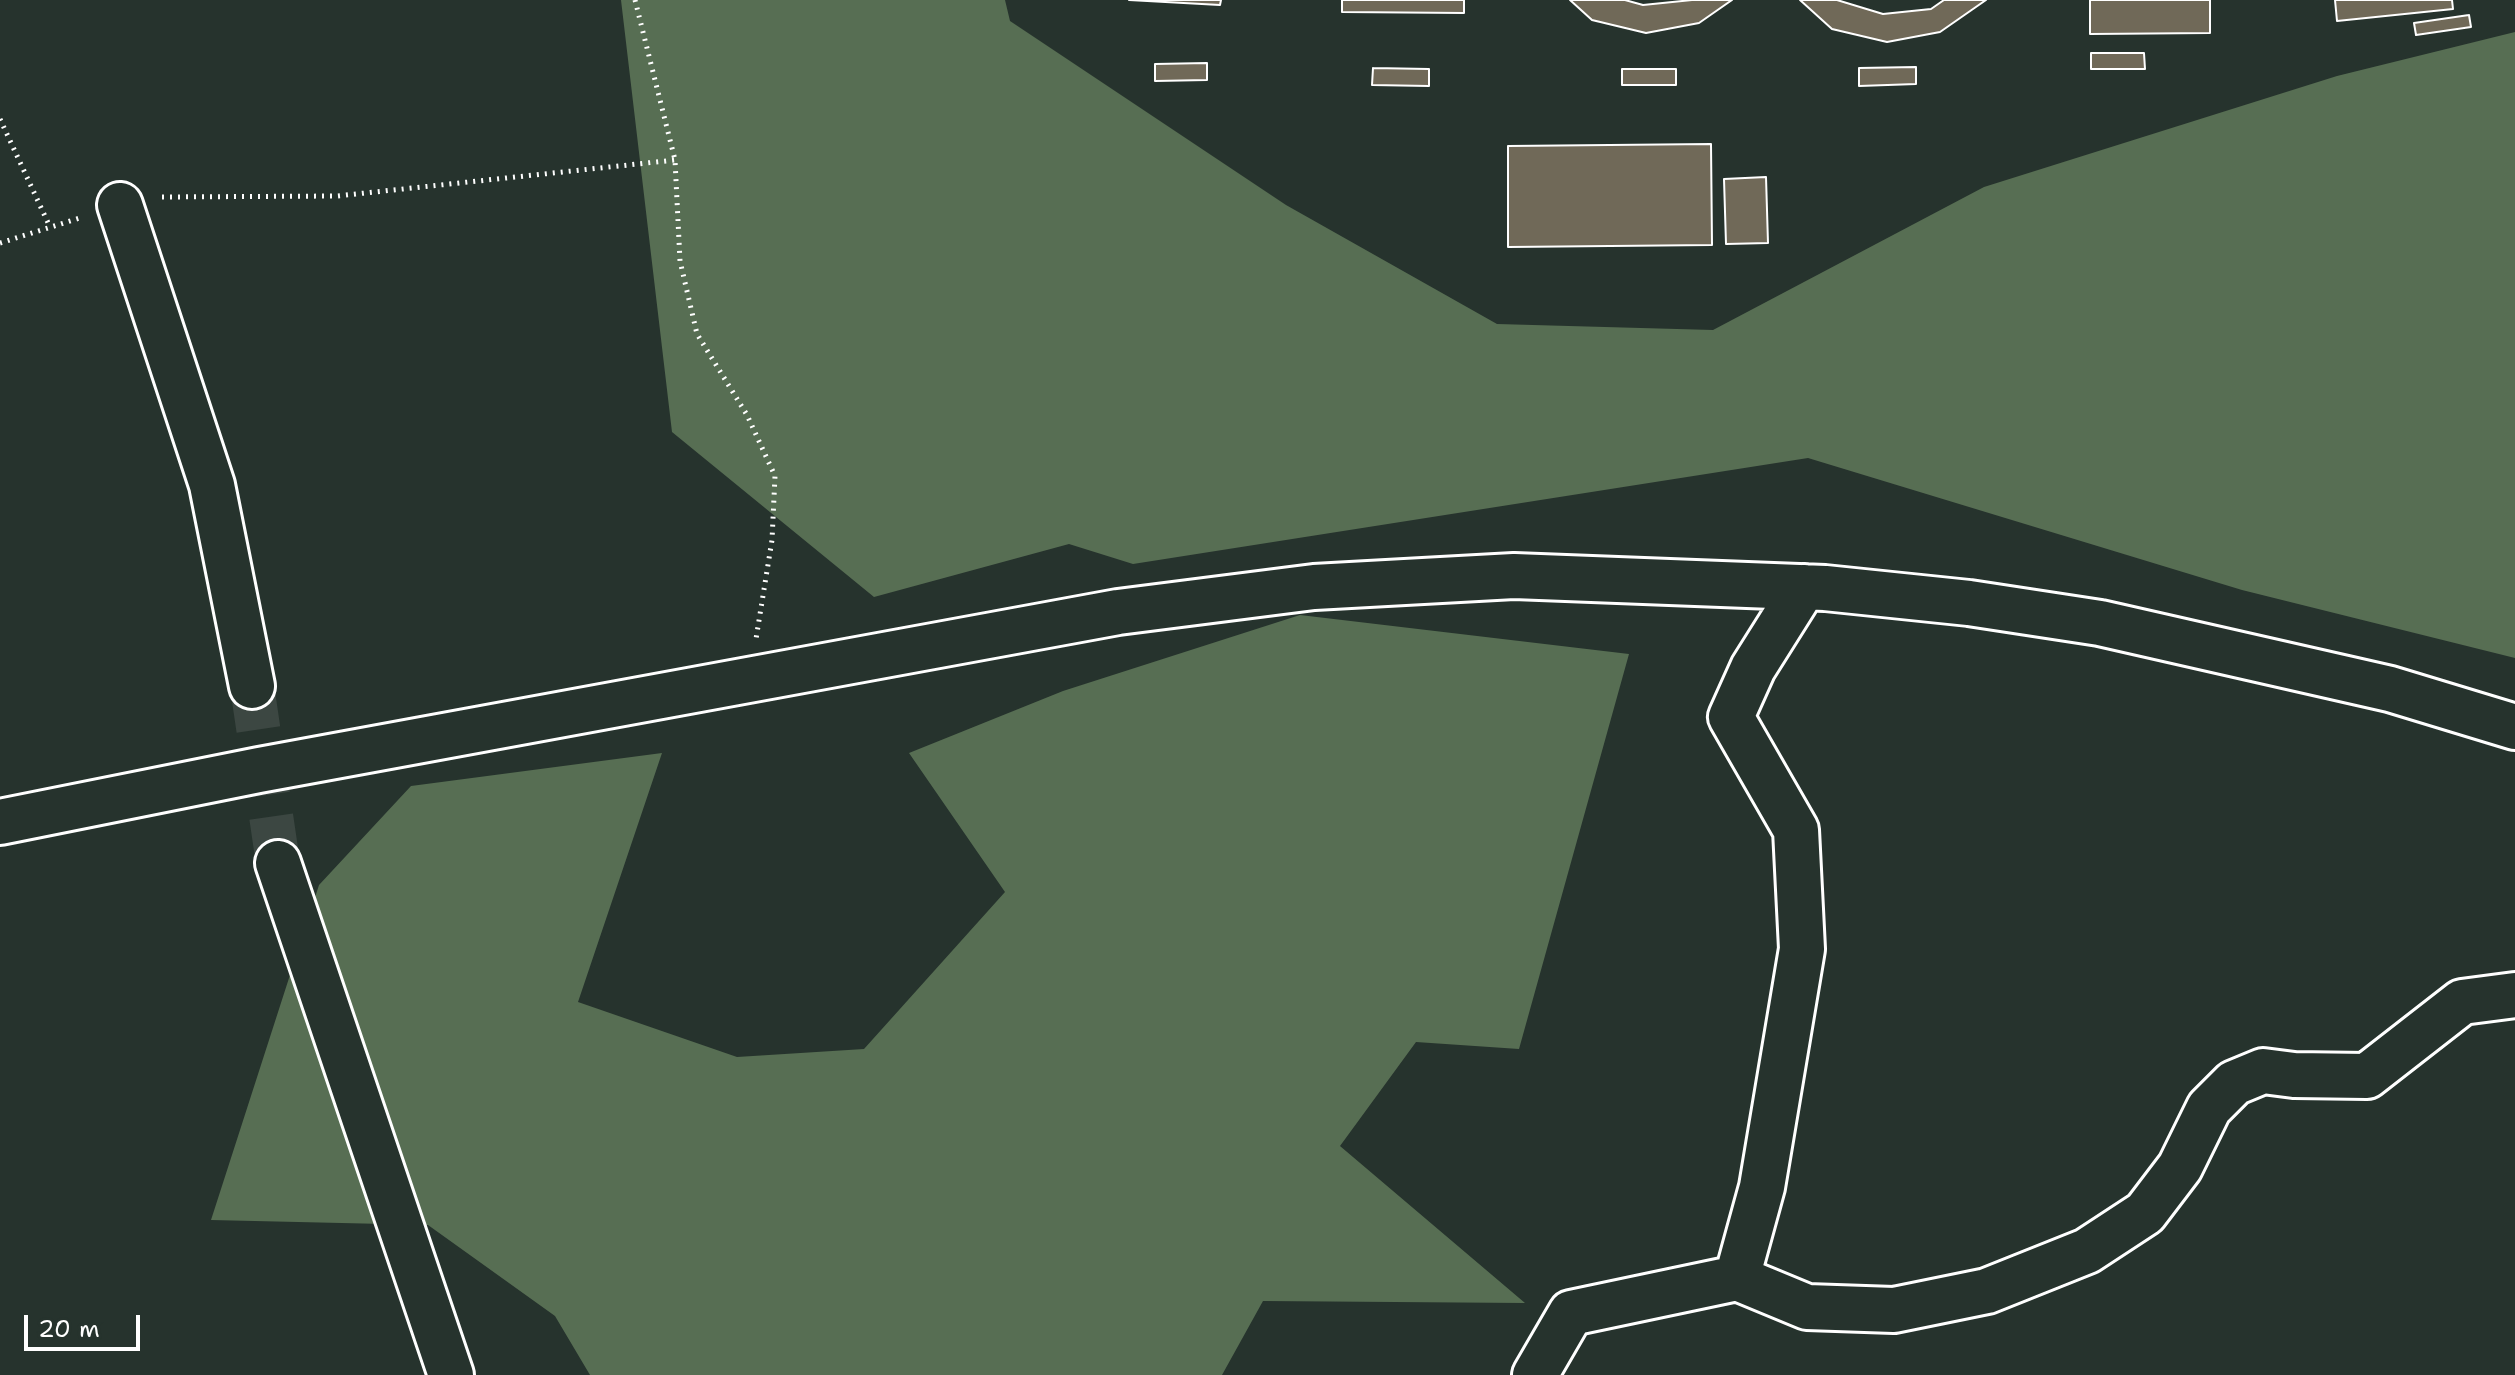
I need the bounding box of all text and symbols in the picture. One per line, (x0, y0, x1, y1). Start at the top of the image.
scale bar (28, 1299, 144, 1349)
text: 20 m (38, 1313, 100, 1345)

